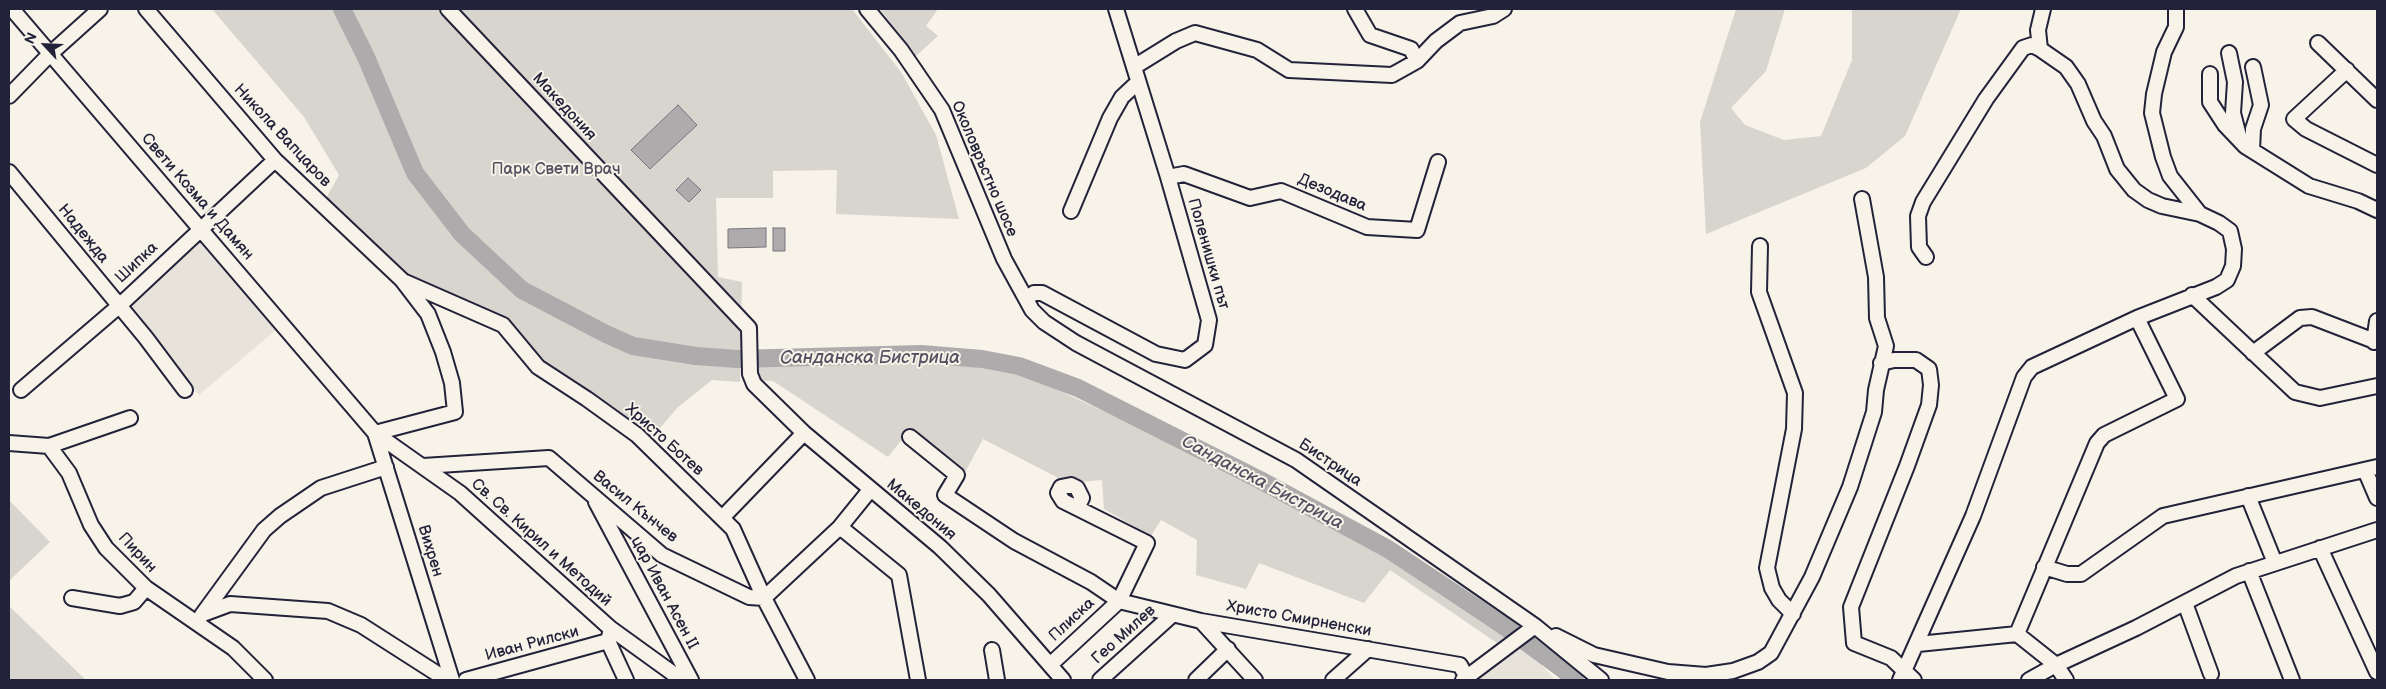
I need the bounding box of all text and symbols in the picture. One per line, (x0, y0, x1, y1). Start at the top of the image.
north arrow (20, 20, 70, 70)
text: N (21, 30, 41, 47)
street label: Македония (528, 69, 600, 145)
street label: Никола Вапцаров (229, 81, 335, 191)
street label: Околовръстно шосе (947, 98, 1021, 240)
street label: Свети Козма и Дамян (137, 130, 257, 264)
park label: Парк Свети Врач (491, 160, 621, 180)
street label: Дезодава (1295, 170, 1369, 216)
street label: Поленишки път (1183, 196, 1233, 312)
street label: Надежда (53, 201, 113, 267)
street label: Шипка (112, 238, 162, 288)
water label: Санданска Бистрица (780, 347, 960, 369)
street label: Христо Ботев (621, 400, 707, 480)
water label: Санданска Бистрица (1177, 431, 1347, 535)
street label: Бистрица (1295, 435, 1365, 491)
street label: Васил Кънчев (589, 467, 681, 547)
street label: Св. Св. Кирил и Методий (467, 475, 615, 611)
street label: Македония (882, 475, 960, 545)
street label: Вихрен (413, 523, 447, 579)
street label: Пирин (114, 529, 160, 577)
street label: цар Иван Асен II (626, 533, 702, 653)
street label: Плиска (1045, 594, 1099, 646)
street label: Христо Смирненски (1225, 597, 1373, 641)
street label: Гео Милев (1088, 601, 1160, 669)
street label: Иван Рилски (483, 622, 581, 666)

